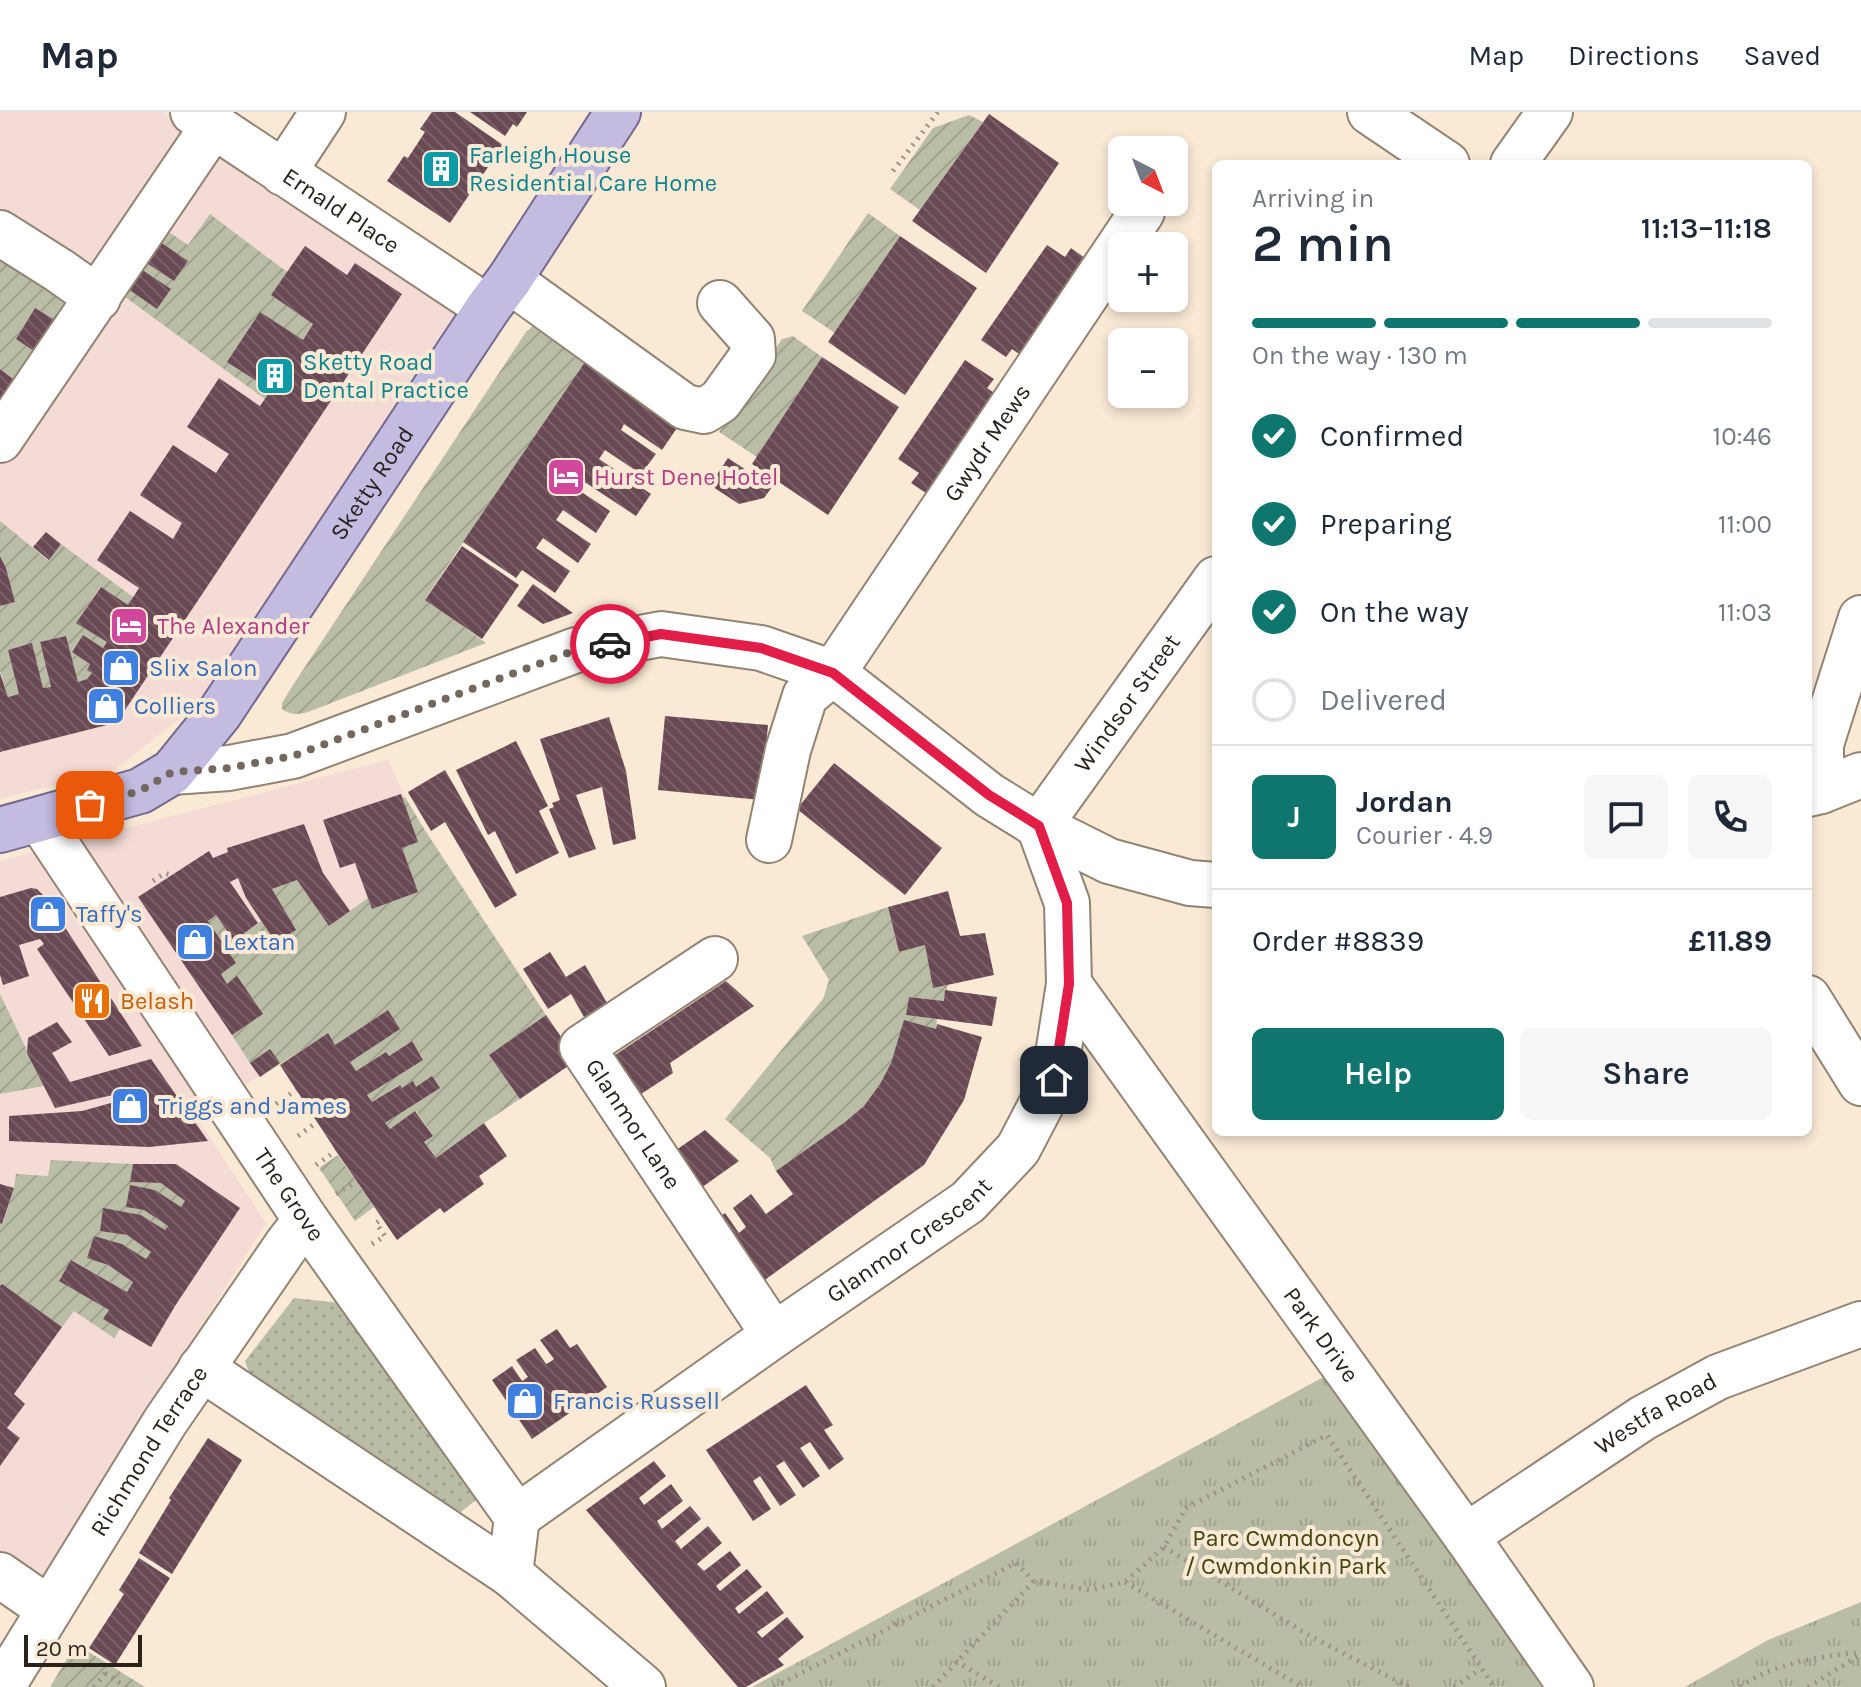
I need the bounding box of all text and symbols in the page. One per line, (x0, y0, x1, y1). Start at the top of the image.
text: Map (40, 33, 119, 78)
text: Map (1469, 39, 1524, 72)
text: Directions (1568, 39, 1700, 72)
text: Saved (1744, 39, 1821, 72)
north arrow (1108, 136, 1188, 216)
map controls (1108, 136, 1188, 408)
place label: Farleigh House Residential Care Home (469, 141, 717, 197)
building icon: Farleigh House Residential Care Home (420, 148, 462, 190)
street label: Ernald Place (277, 162, 405, 259)
text: Arriving in (1252, 183, 1374, 214)
text: 11:13–11:18 (1641, 210, 1772, 246)
text: 2 min (1252, 213, 1394, 274)
button: + (1108, 232, 1188, 312)
button: − (1108, 328, 1188, 408)
text: On the way · 130 m (1252, 340, 1468, 371)
place label: Sketty Road Dental Practice (303, 348, 469, 404)
building icon: Sketty Road Dental Practice (254, 355, 296, 397)
street label: Gwydr Mews (938, 379, 1037, 507)
icon: check (1252, 414, 1296, 458)
text: Confirmed (1320, 418, 1464, 454)
street label: Sketty Road (324, 421, 420, 545)
text: 10:46 (1713, 421, 1772, 452)
hotel icon: Hurst Dene Hotel (545, 456, 587, 498)
place label: Hurst Dene Hotel (594, 463, 779, 491)
icon: check (1252, 502, 1296, 546)
text: Preparing (1320, 506, 1452, 542)
text: 11:00 (1718, 509, 1772, 540)
icon: check (1252, 590, 1296, 634)
text: On the way (1320, 594, 1469, 630)
text: 11:03 (1718, 597, 1772, 628)
courier (570, 604, 650, 684)
hotel icon: The Alexander (108, 605, 150, 647)
place label: The Alexander (157, 612, 310, 640)
icon: car (588, 622, 632, 666)
street label: Windsor Street (1068, 629, 1186, 778)
shop icon: Slix Salon (100, 647, 142, 689)
place label: Slix Salon (149, 654, 257, 682)
text: Delivered (1320, 682, 1447, 718)
shop icon: Colliers (85, 685, 127, 727)
place label: Colliers (134, 692, 216, 720)
pin (56, 771, 124, 839)
button: chat (1584, 775, 1668, 859)
button: phone (1688, 775, 1772, 859)
icon: bag (68, 783, 112, 827)
text: Jordan (1356, 784, 1453, 820)
text: J (1287, 799, 1301, 835)
text: Courier · 4.9 (1356, 820, 1493, 851)
shop icon: Taffy's (27, 893, 69, 935)
place label: Taffy's (76, 900, 143, 928)
shop icon: Lextan (174, 921, 216, 963)
text: Order #8839 (1252, 923, 1424, 959)
text: £11.89 (1688, 923, 1772, 959)
place label: Lextan (223, 928, 296, 956)
restaurant icon: Belash (71, 980, 113, 1022)
place label: Belash (120, 987, 194, 1015)
button: Help (1252, 1028, 1504, 1120)
button: Share (1520, 1028, 1772, 1120)
pin (1020, 1046, 1088, 1114)
street label: Glanmor Lane (580, 1053, 687, 1195)
icon: home (1032, 1058, 1076, 1102)
shop icon: Triggs and James (109, 1085, 151, 1127)
place label: Triggs and James (158, 1092, 347, 1120)
street label: The Grove (248, 1143, 331, 1247)
street label: Glanmor Crescent (821, 1172, 997, 1309)
street label: Park Drive (1278, 1282, 1365, 1388)
street label: Richmond Terrace (84, 1360, 213, 1541)
street label: Westfa Road (1589, 1366, 1722, 1460)
shop icon: Francis Russell (504, 1380, 546, 1422)
place label: Francis Russell (553, 1387, 720, 1415)
park label: Parc Cwmdoncyn / Cwmdonkin Park (1185, 1524, 1387, 1580)
scale bar (24, 1631, 142, 1667)
text: 20 m (36, 1636, 88, 1662)

